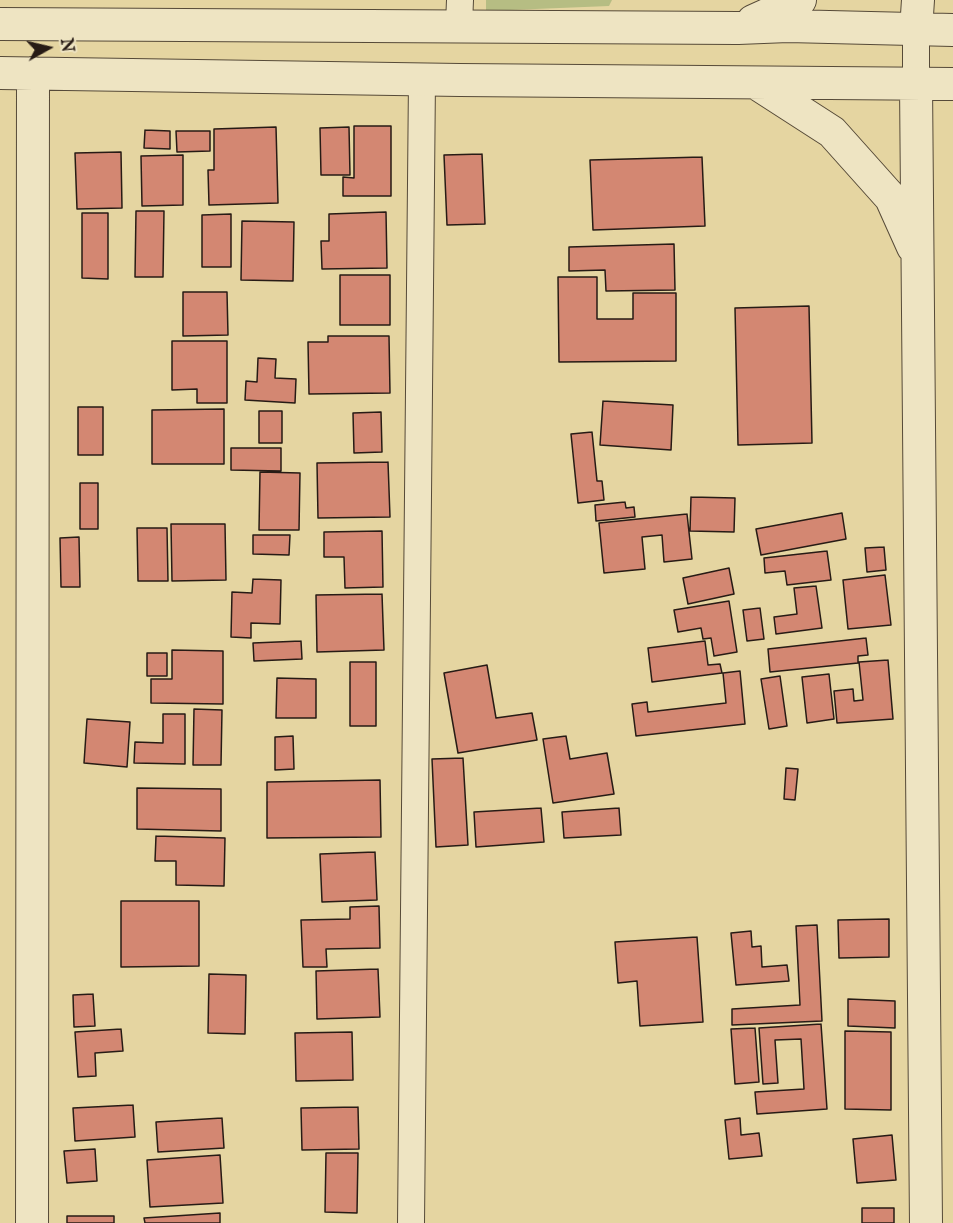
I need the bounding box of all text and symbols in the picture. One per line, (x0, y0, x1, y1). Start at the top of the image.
north arrow (18, 18, 78, 78)
text: N (55, 37, 77, 54)

